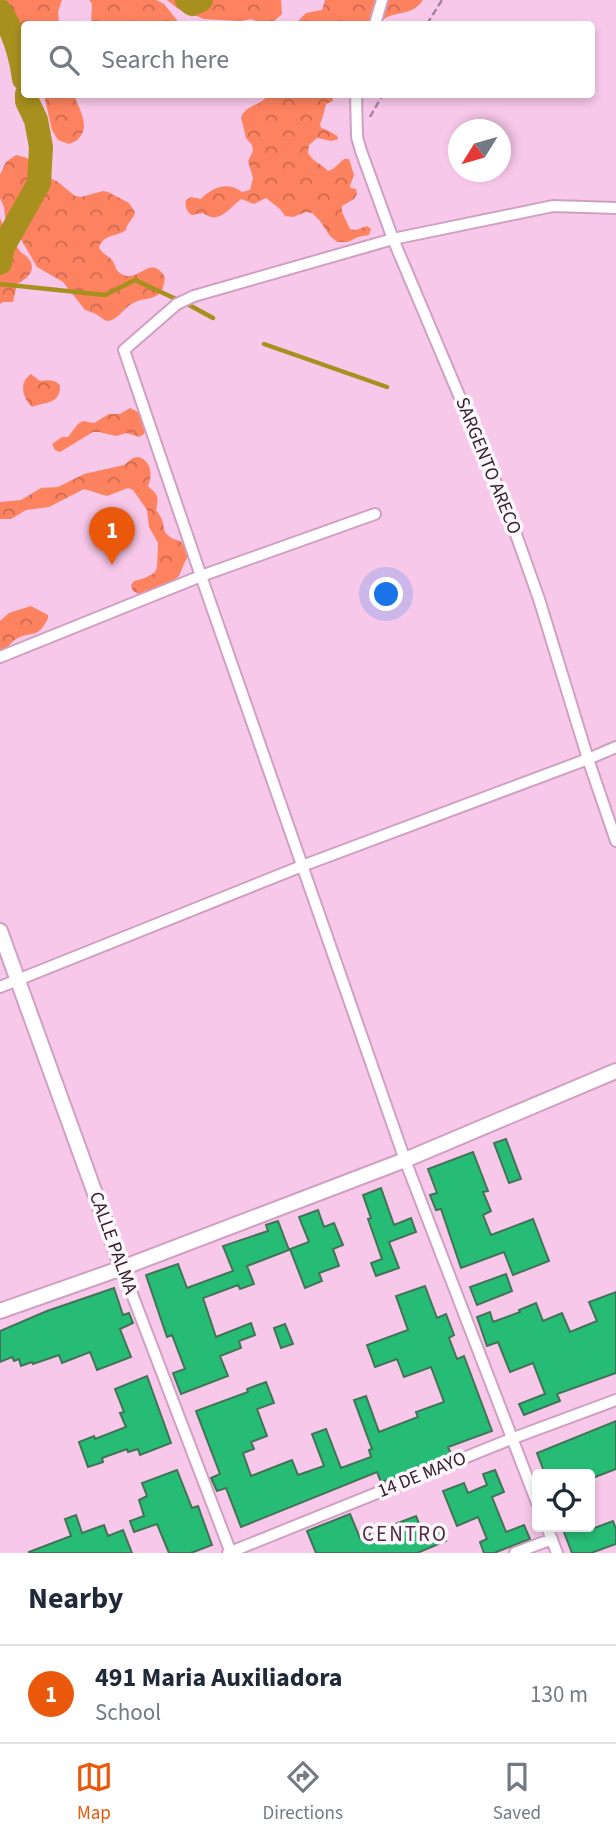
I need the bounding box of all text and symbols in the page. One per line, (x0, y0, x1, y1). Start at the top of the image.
search box (21, 21, 595, 98)
icon: search (45, 41, 83, 79)
text: Search here (101, 41, 229, 78)
north arrow (448, 119, 511, 182)
street label: SARGENTO ARECO (448, 393, 528, 539)
pin: 1 (89, 507, 135, 565)
your location (369, 577, 403, 611)
street label: CALLE PALMA (82, 1188, 144, 1299)
street label: 14 DE MAYO (374, 1445, 470, 1505)
map controls (532, 1469, 595, 1532)
button: locate (532, 1469, 595, 1532)
district label: CENTRO (362, 1519, 448, 1549)
text: Nearby (28, 1577, 123, 1620)
text: 491 Maria Auxiliadora (95, 1659, 342, 1696)
text: 1 (45, 1678, 57, 1711)
text: 130 m (530, 1678, 588, 1711)
text: School (95, 1696, 161, 1729)
tab: Map (75, 1758, 113, 1827)
tab: Directions (263, 1758, 343, 1827)
tab: Saved (493, 1758, 541, 1827)

